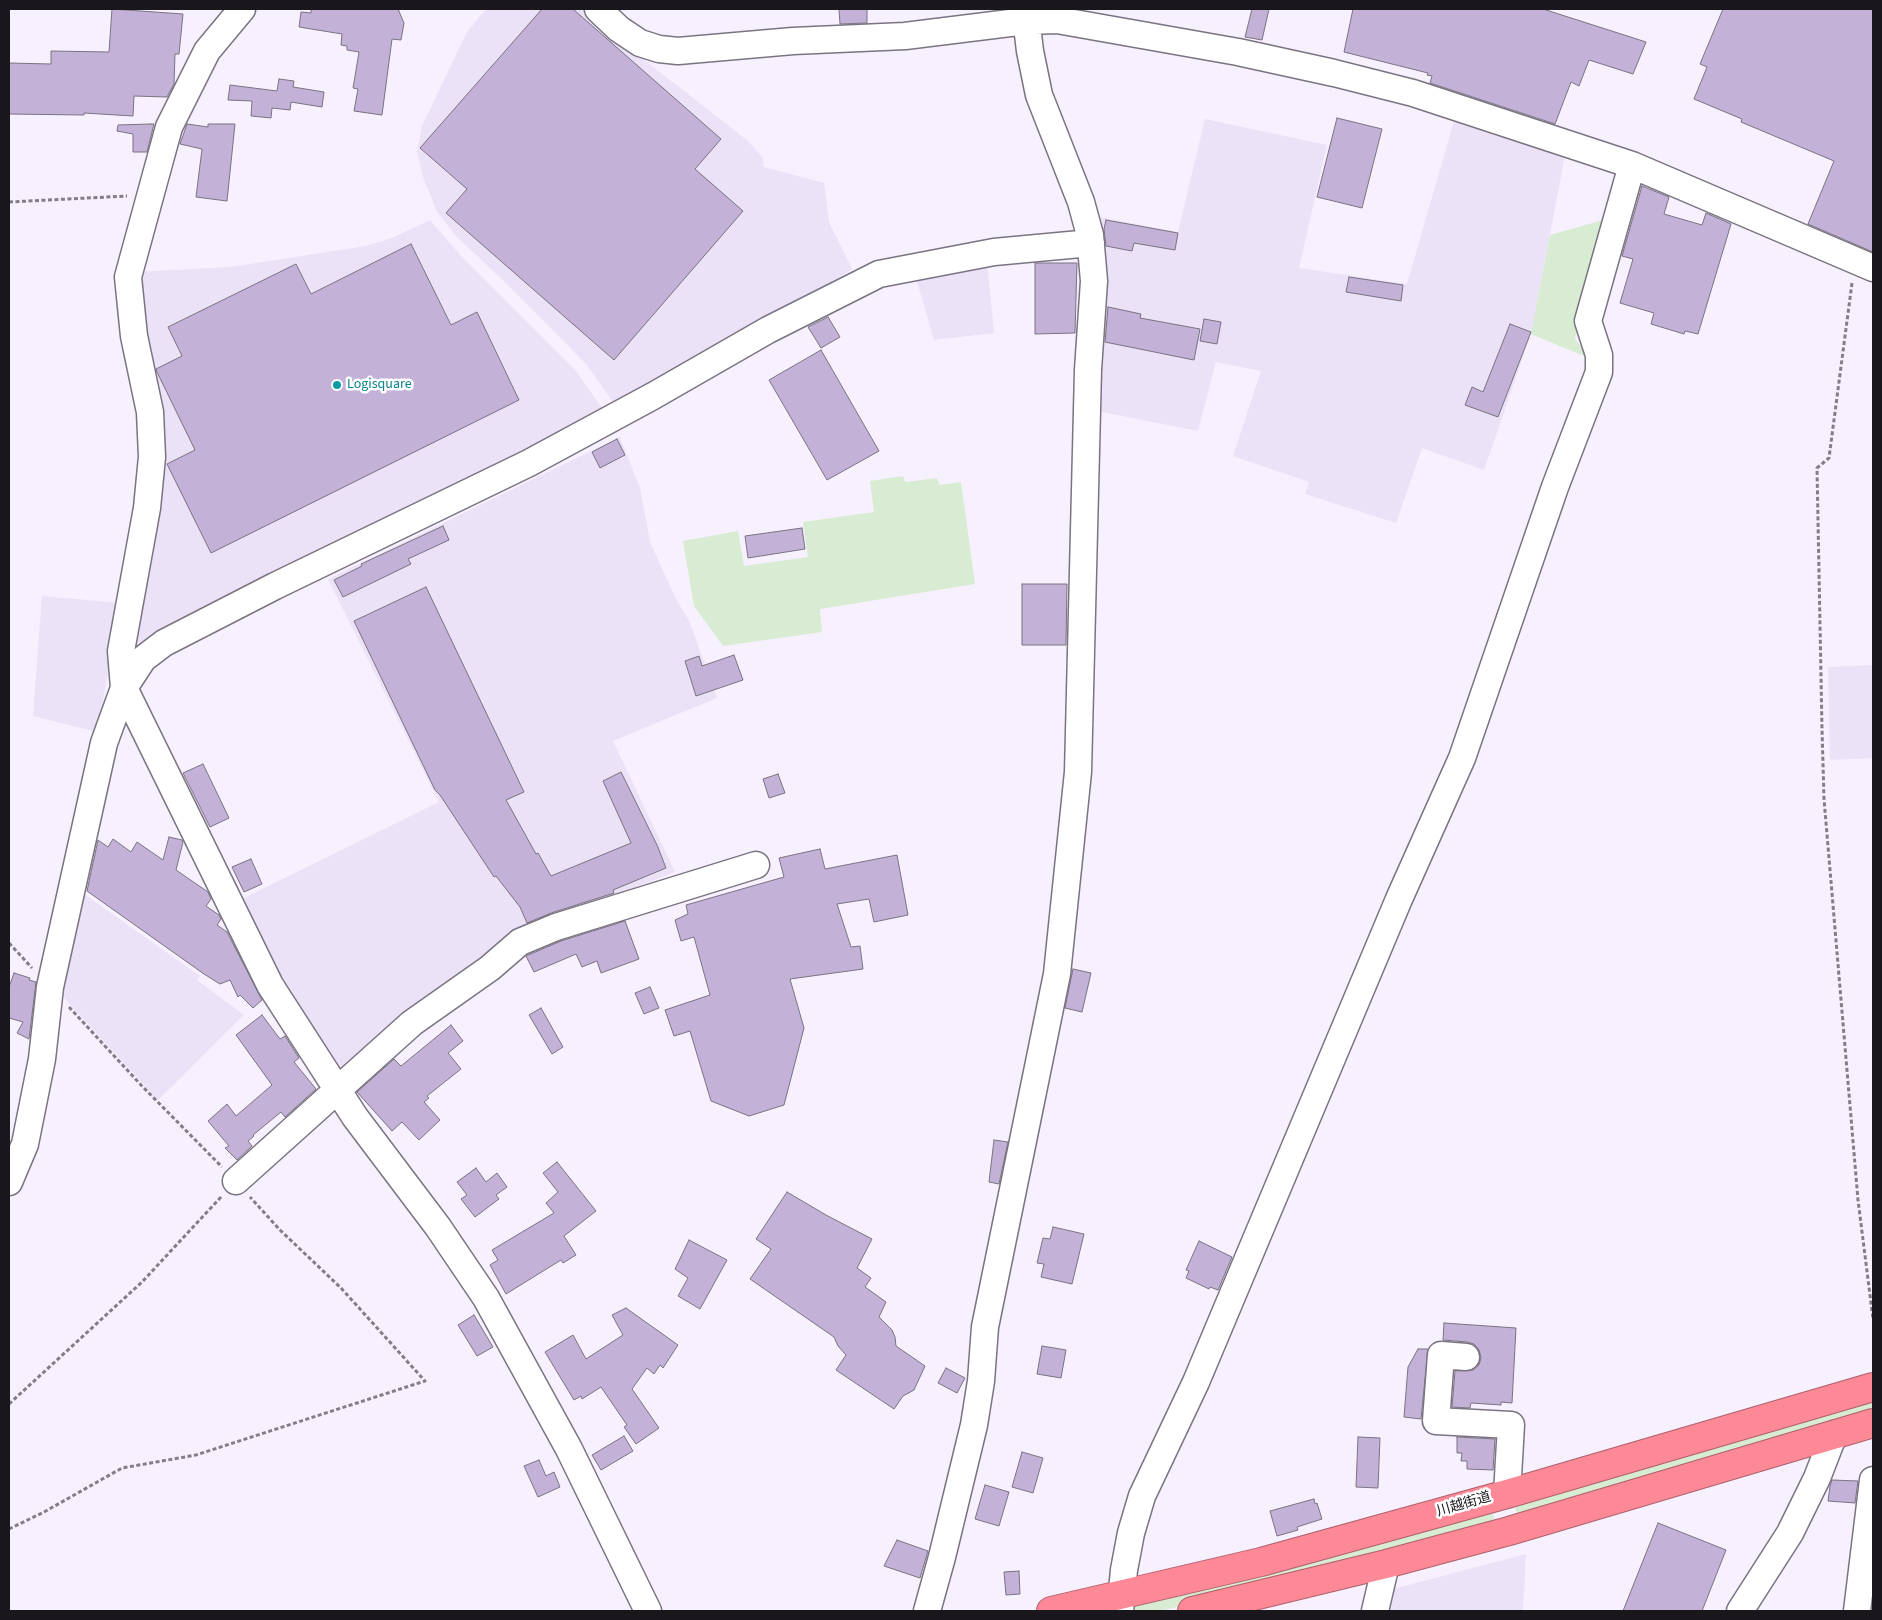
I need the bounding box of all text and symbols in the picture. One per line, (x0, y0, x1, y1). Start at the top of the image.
place label: Logisquare (347, 377, 412, 393)
marker: Logisquare (331, 379, 343, 391)
street label: 川越街道 (1435, 1489, 1493, 1521)

